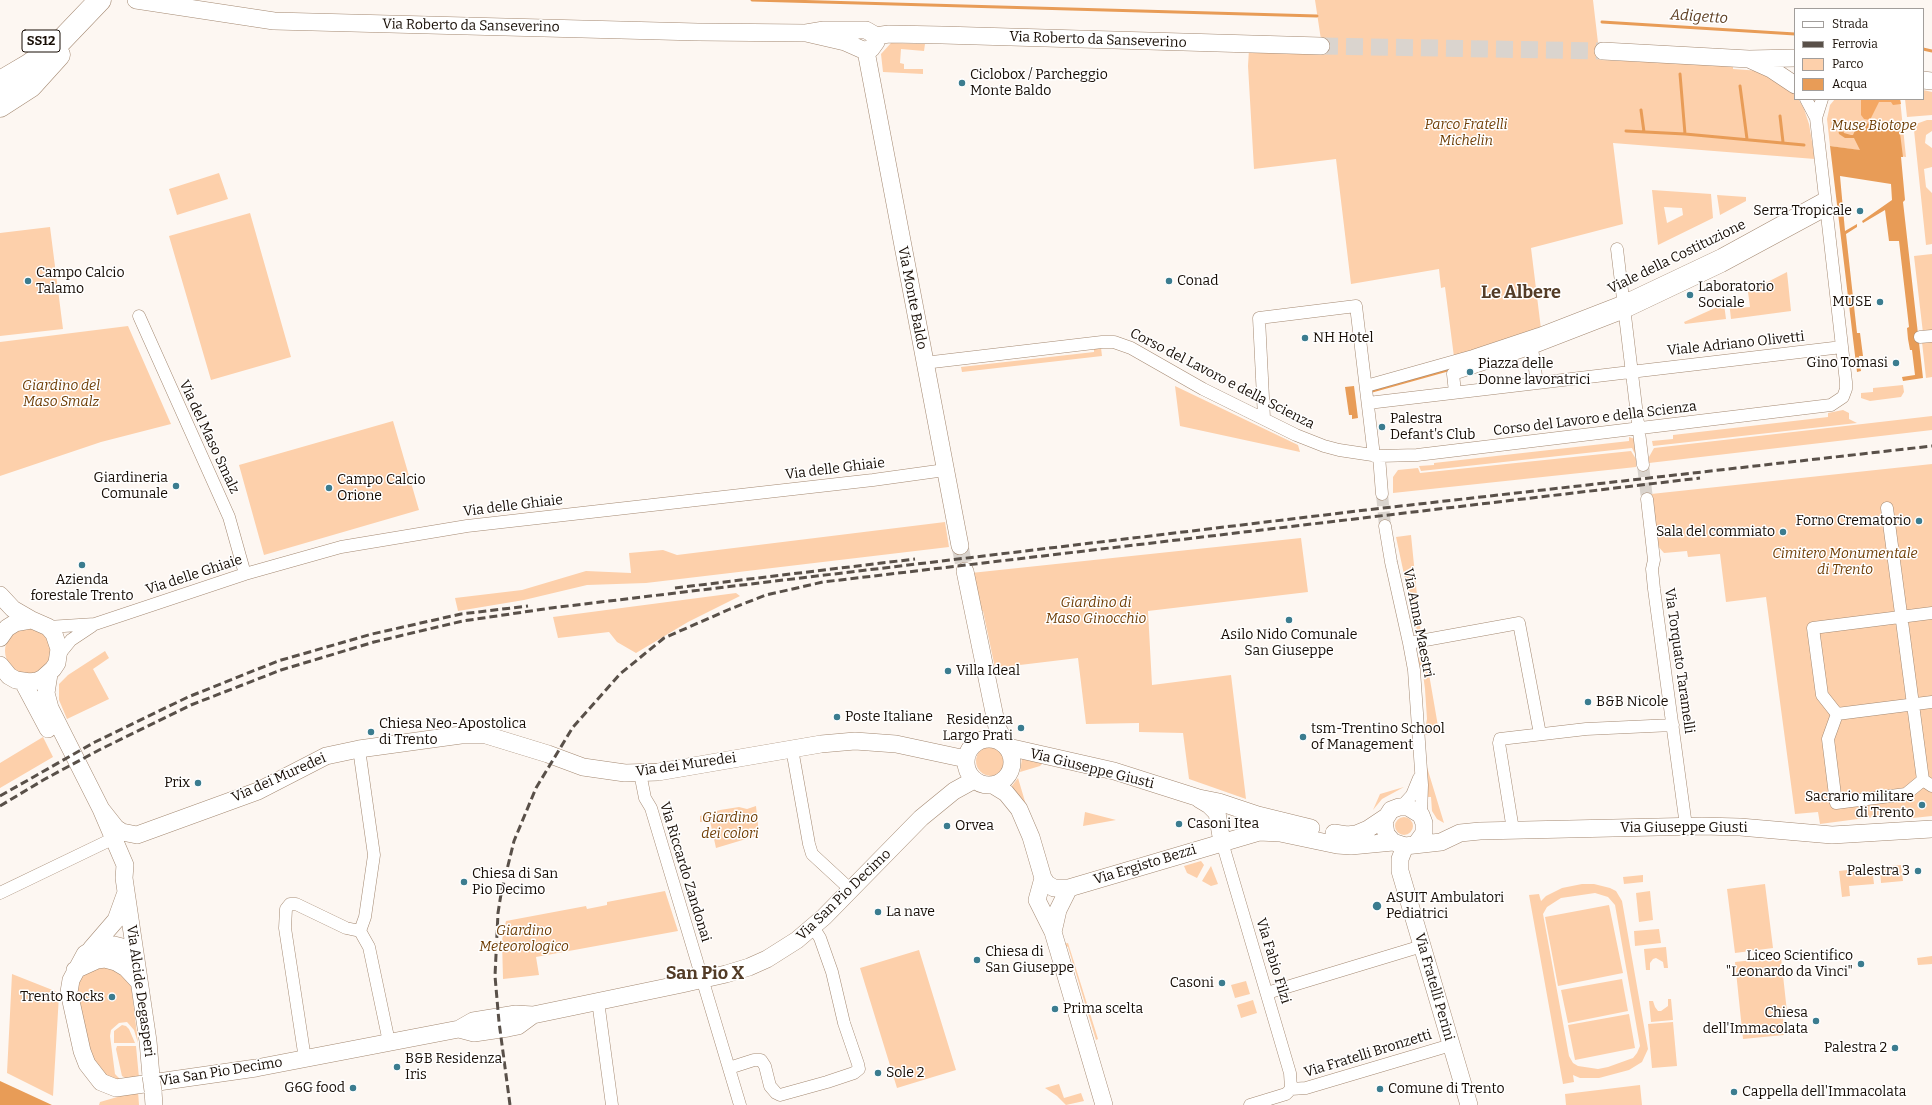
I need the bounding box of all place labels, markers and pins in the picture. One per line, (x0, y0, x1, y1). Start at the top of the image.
place label: Ciclobox / Parcheggio Monte Baldo (970, 67, 1108, 100)
marker: Ciclobox / Parcheggio Monte Baldo (957, 78, 967, 88)
place label: Serra Tropicale (1753, 203, 1852, 219)
marker: Serra Tropicale (1855, 206, 1865, 216)
place label: Campo Calcio Talamo (36, 265, 125, 298)
place label: Conad (1177, 273, 1219, 289)
marker: Campo Calcio Talamo (23, 276, 33, 286)
marker: Conad (1164, 276, 1174, 286)
place label: Laboratorio Sociale (1698, 279, 1774, 312)
marker: Laboratorio Sociale (1685, 290, 1695, 300)
place label: MUSE (1832, 294, 1872, 310)
marker: MUSE (1875, 297, 1885, 307)
place label: NH Hotel (1313, 330, 1374, 346)
marker: NH Hotel (1300, 333, 1310, 343)
place label: Gino Tomasi (1806, 355, 1888, 371)
place label: Piazza delle Donne lavoratrici (1478, 356, 1590, 388)
marker: Gino Tomasi (1891, 358, 1901, 368)
marker: Piazza delle Donne lavoratrici (1465, 367, 1475, 377)
place label: Palestra Defant's Club (1390, 411, 1475, 444)
marker: Palestra Defant's Club (1377, 422, 1387, 432)
place label: Giardineria Comunale (94, 470, 168, 502)
place label: Campo Calcio Orione (337, 472, 426, 504)
marker: Giardineria Comunale (171, 481, 181, 491)
marker: Campo Calcio Orione (324, 483, 334, 493)
place label: Forno Crematorio (1796, 513, 1911, 529)
marker: Forno Crematorio (1914, 516, 1924, 526)
place label: Sala del commiato (1656, 524, 1775, 540)
marker: Sala del commiato (1778, 527, 1788, 537)
marker: Azienda forestale Trento (77, 560, 87, 570)
place label: Azienda forestale Trento (30, 572, 134, 604)
marker: Asilo Nido Comunale San Giuseppe (1284, 615, 1294, 625)
place label: Asilo Nido Comunale San Giuseppe (1221, 627, 1357, 660)
place label: Villa Ideal (956, 663, 1020, 679)
marker: Villa Ideal (943, 666, 953, 676)
place label: B&B Nicole (1596, 694, 1668, 710)
marker: B&B Nicole (1583, 697, 1593, 707)
place label: Poste Italiane (845, 709, 933, 725)
marker: Poste Italiane (832, 712, 842, 722)
place label: Residenza Largo Prati (943, 712, 1013, 744)
place label: Chiesa Neo-Apostolica di Trento (379, 716, 526, 748)
place label: tsm-Trentino School of Management (1311, 721, 1445, 754)
marker: Residenza Largo Prati (1016, 723, 1026, 733)
marker: Chiesa Neo-Apostolica di Trento (366, 727, 376, 737)
marker: tsm-Trentino School of Management (1298, 732, 1308, 742)
place label: Prix (164, 775, 190, 791)
marker: Prix (193, 778, 203, 788)
place label: Sacrario militare di Trento (1805, 789, 1914, 822)
marker: Sacrario militare di Trento (1917, 800, 1927, 810)
place label: Casoni Itea (1187, 816, 1259, 832)
place label: Orvea (955, 818, 994, 834)
marker: Casoni Itea (1174, 819, 1184, 829)
marker: Orvea (942, 821, 952, 831)
place label: Palestra 3 (1847, 863, 1910, 879)
place label: Chiesa di San Pio Decimo (472, 866, 558, 898)
marker: Palestra 3 (1913, 866, 1923, 876)
marker: Chiesa di San Pio Decimo (459, 877, 469, 887)
place label: ASUIT Ambulatori Pediatrici (1386, 890, 1504, 922)
marker: ASUIT Ambulatori Pediatrici (1371, 900, 1383, 912)
place label: La nave (886, 904, 935, 920)
marker: La nave (873, 907, 883, 917)
place label: Chiesa di San Giuseppe (985, 944, 1074, 976)
place label: Liceo Scientifico "Leonardo da Vinci" (1726, 948, 1853, 980)
marker: Chiesa di San Giuseppe (972, 955, 982, 965)
marker: Liceo Scientifico "Leonardo da Vinci" (1856, 959, 1866, 969)
place label: Casoni (1170, 975, 1214, 991)
marker: Casoni (1217, 978, 1227, 988)
place label: Trento Rocks (20, 989, 104, 1005)
marker: Trento Rocks (107, 992, 117, 1002)
place label: Prima scelta (1063, 1001, 1143, 1017)
marker: Prima scelta (1050, 1004, 1060, 1014)
place label: Chiesa dell'Immacolata (1703, 1005, 1808, 1038)
marker: Chiesa dell'Immacolata (1811, 1016, 1821, 1026)
place label: Palestra 2 (1824, 1040, 1887, 1056)
marker: Palestra 2 (1890, 1043, 1900, 1053)
place label: B&B Residenza Iris (405, 1051, 502, 1084)
marker: B&B Residenza Iris (392, 1062, 402, 1072)
place label: Sole 2 (886, 1065, 924, 1081)
marker: Sole 2 (873, 1068, 883, 1078)
place label: G6G food (284, 1080, 345, 1096)
place label: Comune di Trento (1388, 1081, 1505, 1097)
marker: G6G food (348, 1083, 358, 1093)
marker: Comune di Trento (1375, 1084, 1385, 1094)
place label: Cappella dell'Immacolata (1742, 1084, 1906, 1100)
marker: Cappella dell'Immacolata (1729, 1087, 1739, 1097)

